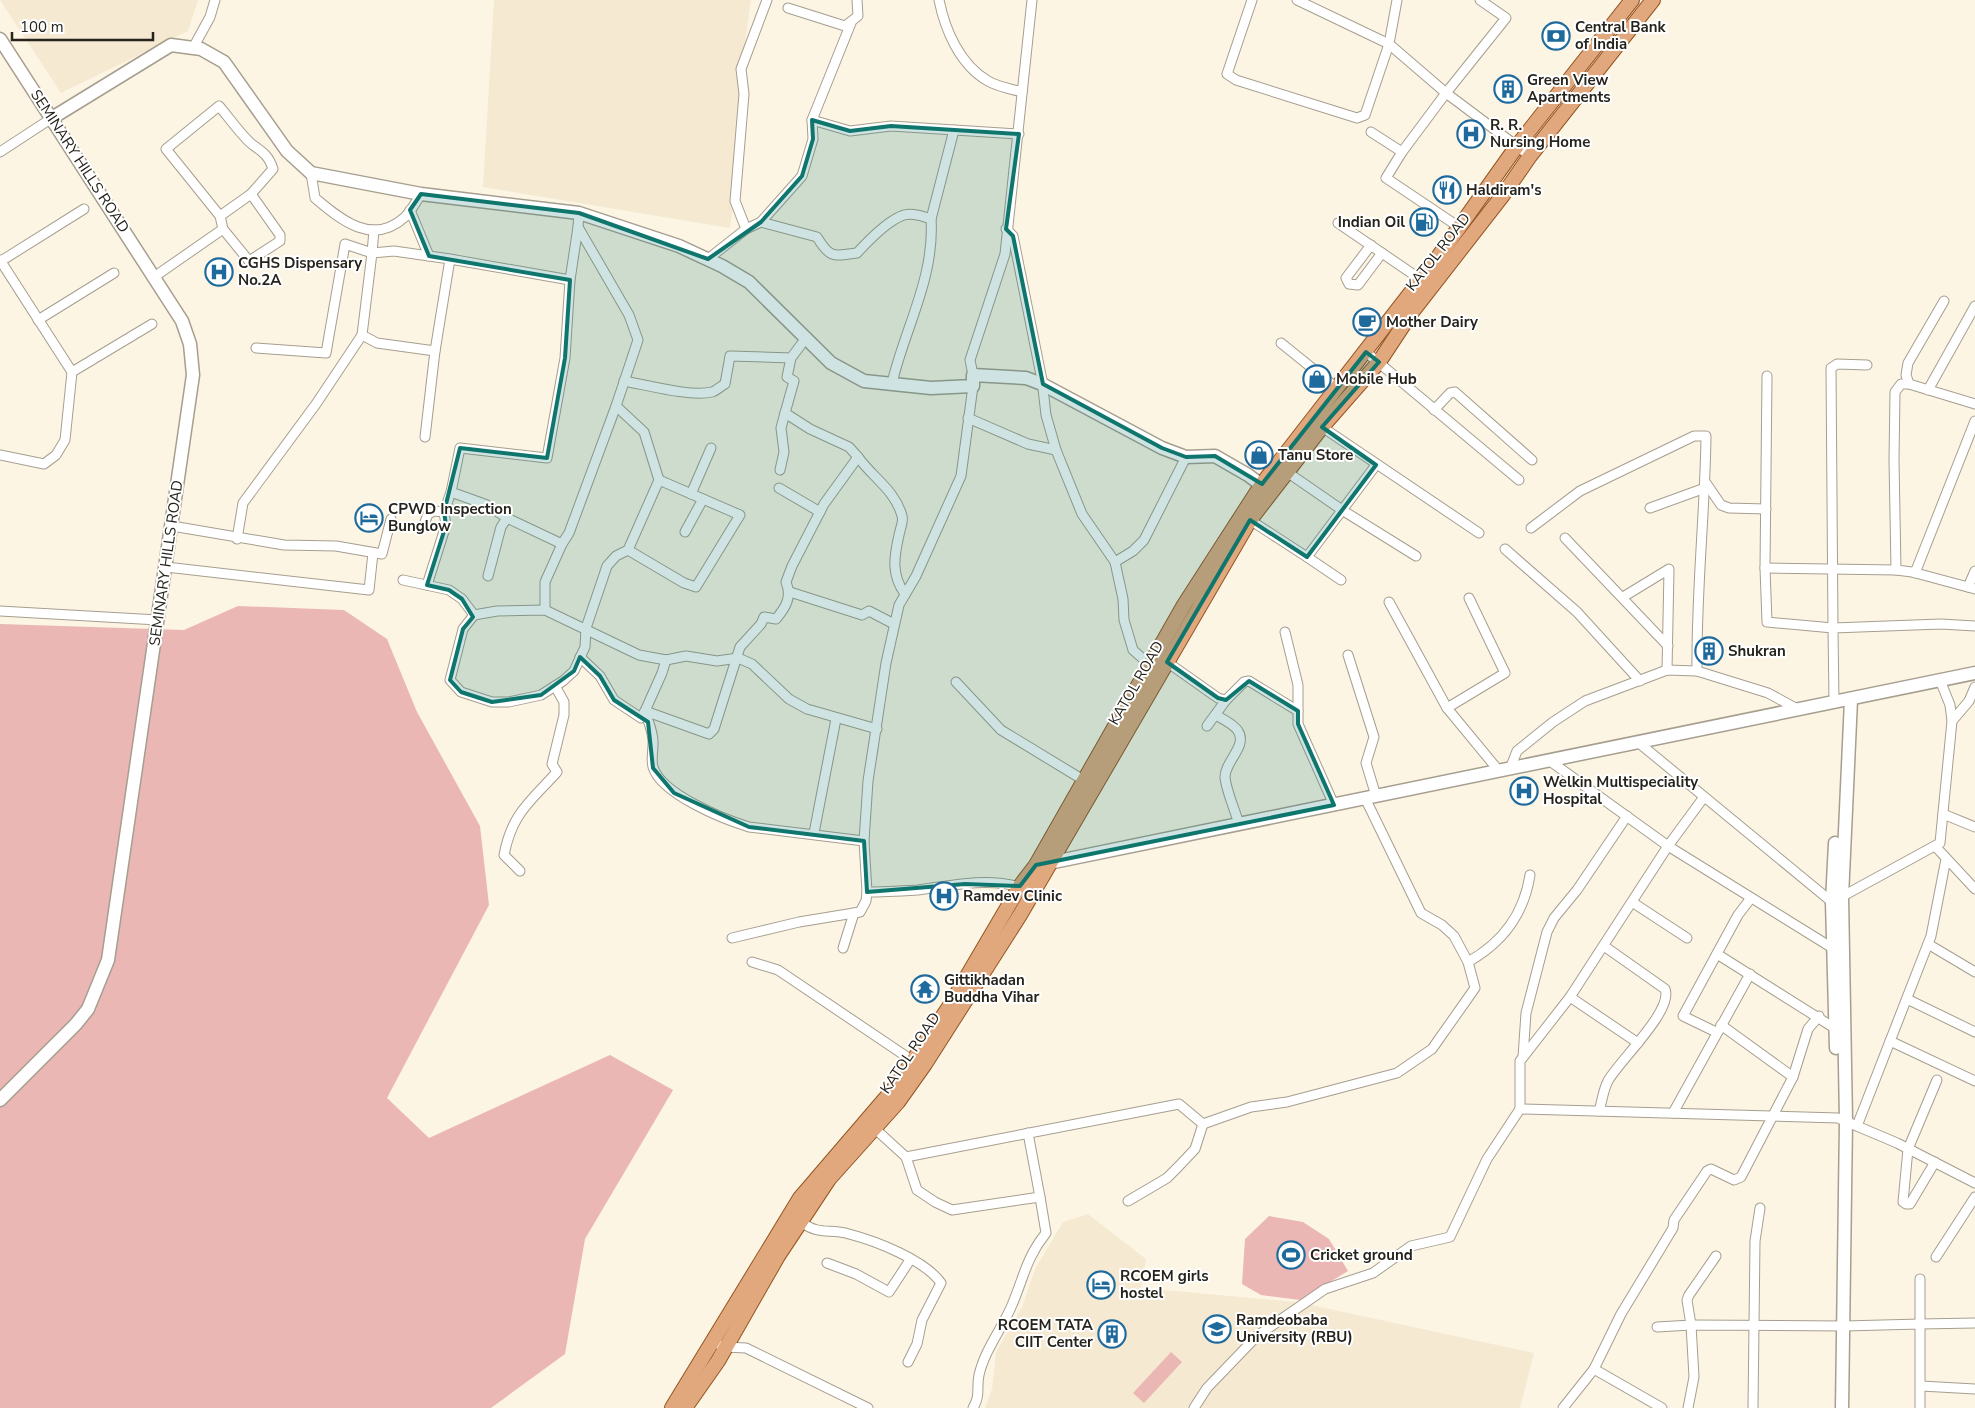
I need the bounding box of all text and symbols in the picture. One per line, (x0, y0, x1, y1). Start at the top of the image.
scale bar (12, 10, 154, 42)
text: 100 m (20, 17, 64, 37)
place label: Central Bank of India (1575, 17, 1666, 54)
bank icon: Central Bank of India (1541, 21, 1571, 51)
place label: Green View Apartments (1527, 70, 1611, 107)
building icon: Green View Apartments (1493, 74, 1523, 104)
street label: SEMINARY HILLS ROAD (26, 85, 134, 237)
place label: R. R. Nursing Home (1490, 115, 1590, 152)
hospital icon: R. R. Nursing Home (1456, 119, 1486, 149)
restaurant icon: Haldiram's (1432, 175, 1462, 205)
place label: Haldiram's (1466, 180, 1541, 200)
fuel station icon: Indian Oil (1409, 207, 1439, 237)
street label: KATOL ROAD (1401, 209, 1475, 295)
place label: Indian Oil (1338, 212, 1405, 232)
place label: CGHS Dispensary No.2A (238, 253, 362, 290)
hospital icon: CGHS Dispensary No.2A (204, 257, 234, 287)
cafe icon: Mother Dairy (1352, 307, 1382, 337)
place label: Mother Dairy (1386, 312, 1478, 332)
shop icon: Mobile Hub (1302, 364, 1332, 394)
place label: Mobile Hub (1336, 369, 1417, 389)
shop icon: Tanu Store (1244, 440, 1274, 470)
place label: Tanu Store (1278, 445, 1353, 465)
street label: SEMINARY HILLS ROAD (144, 479, 188, 647)
place label: CPWD Inspection Bunglow (388, 499, 512, 536)
hotel icon: CPWD Inspection Bunglow (354, 503, 384, 533)
building icon: Shukran (1694, 636, 1724, 666)
street label: KATOL ROAD (1104, 637, 1168, 729)
place label: Shukran (1728, 641, 1786, 661)
place label: Welkin Multispeciality Hospital (1543, 772, 1698, 809)
hospital icon: Welkin Multispeciality Hospital (1509, 776, 1539, 806)
hospital icon: Ramdev Clinic (929, 881, 959, 911)
place label: Ramdev Clinic (963, 886, 1062, 906)
place label: Gittikhadan Buddha Vihar (944, 970, 1040, 1007)
temple icon: Gittikhadan Buddha Vihar (910, 974, 940, 1004)
street label: KATOL ROAD (875, 1008, 945, 1098)
sports icon: Cricket ground (1276, 1240, 1306, 1270)
place label: Cricket ground (1310, 1245, 1413, 1265)
place label: RCOEM girls hostel (1120, 1266, 1209, 1303)
hotel icon: RCOEM girls hostel (1086, 1270, 1116, 1300)
place label: Ramdeobaba University (RBU) (1236, 1310, 1353, 1347)
school or university icon: Ramdeobaba University (RBU) (1202, 1314, 1232, 1344)
place label: RCOEM TATA CIIT Center (998, 1315, 1094, 1352)
building icon: RCOEM TATA CIIT Center (1097, 1319, 1127, 1349)

